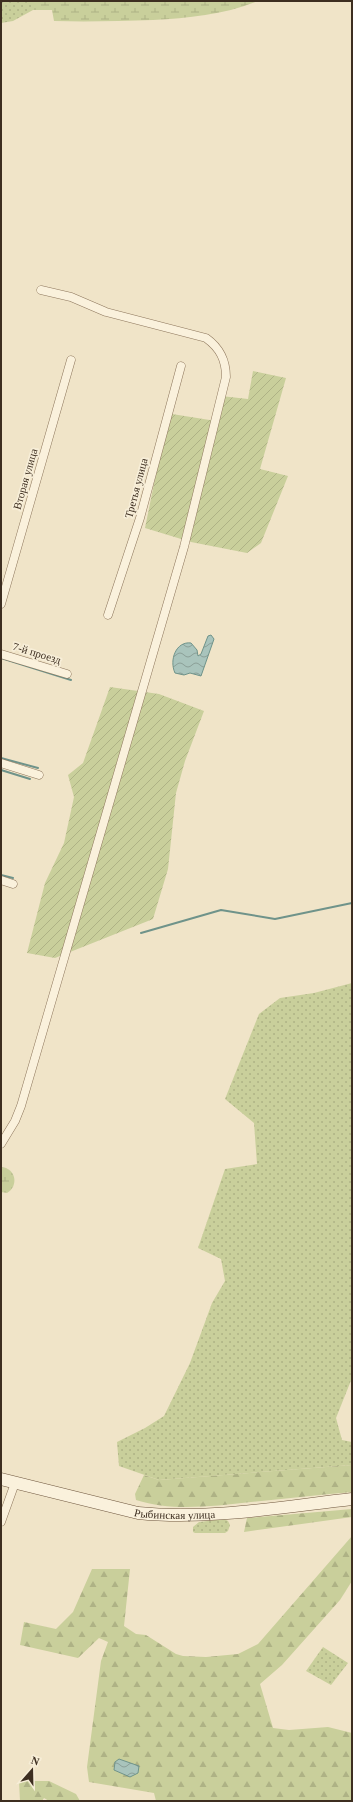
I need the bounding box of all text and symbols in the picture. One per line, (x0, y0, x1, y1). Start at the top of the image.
street label: Вторая улица (11, 447, 39, 511)
street label: Третья улица (122, 457, 150, 519)
street label: 7-й проезд (12, 640, 63, 666)
street label: Рыбинская улица (133, 1506, 216, 1521)
north arrow (12, 1750, 52, 1790)
text: N (30, 1754, 41, 1768)

